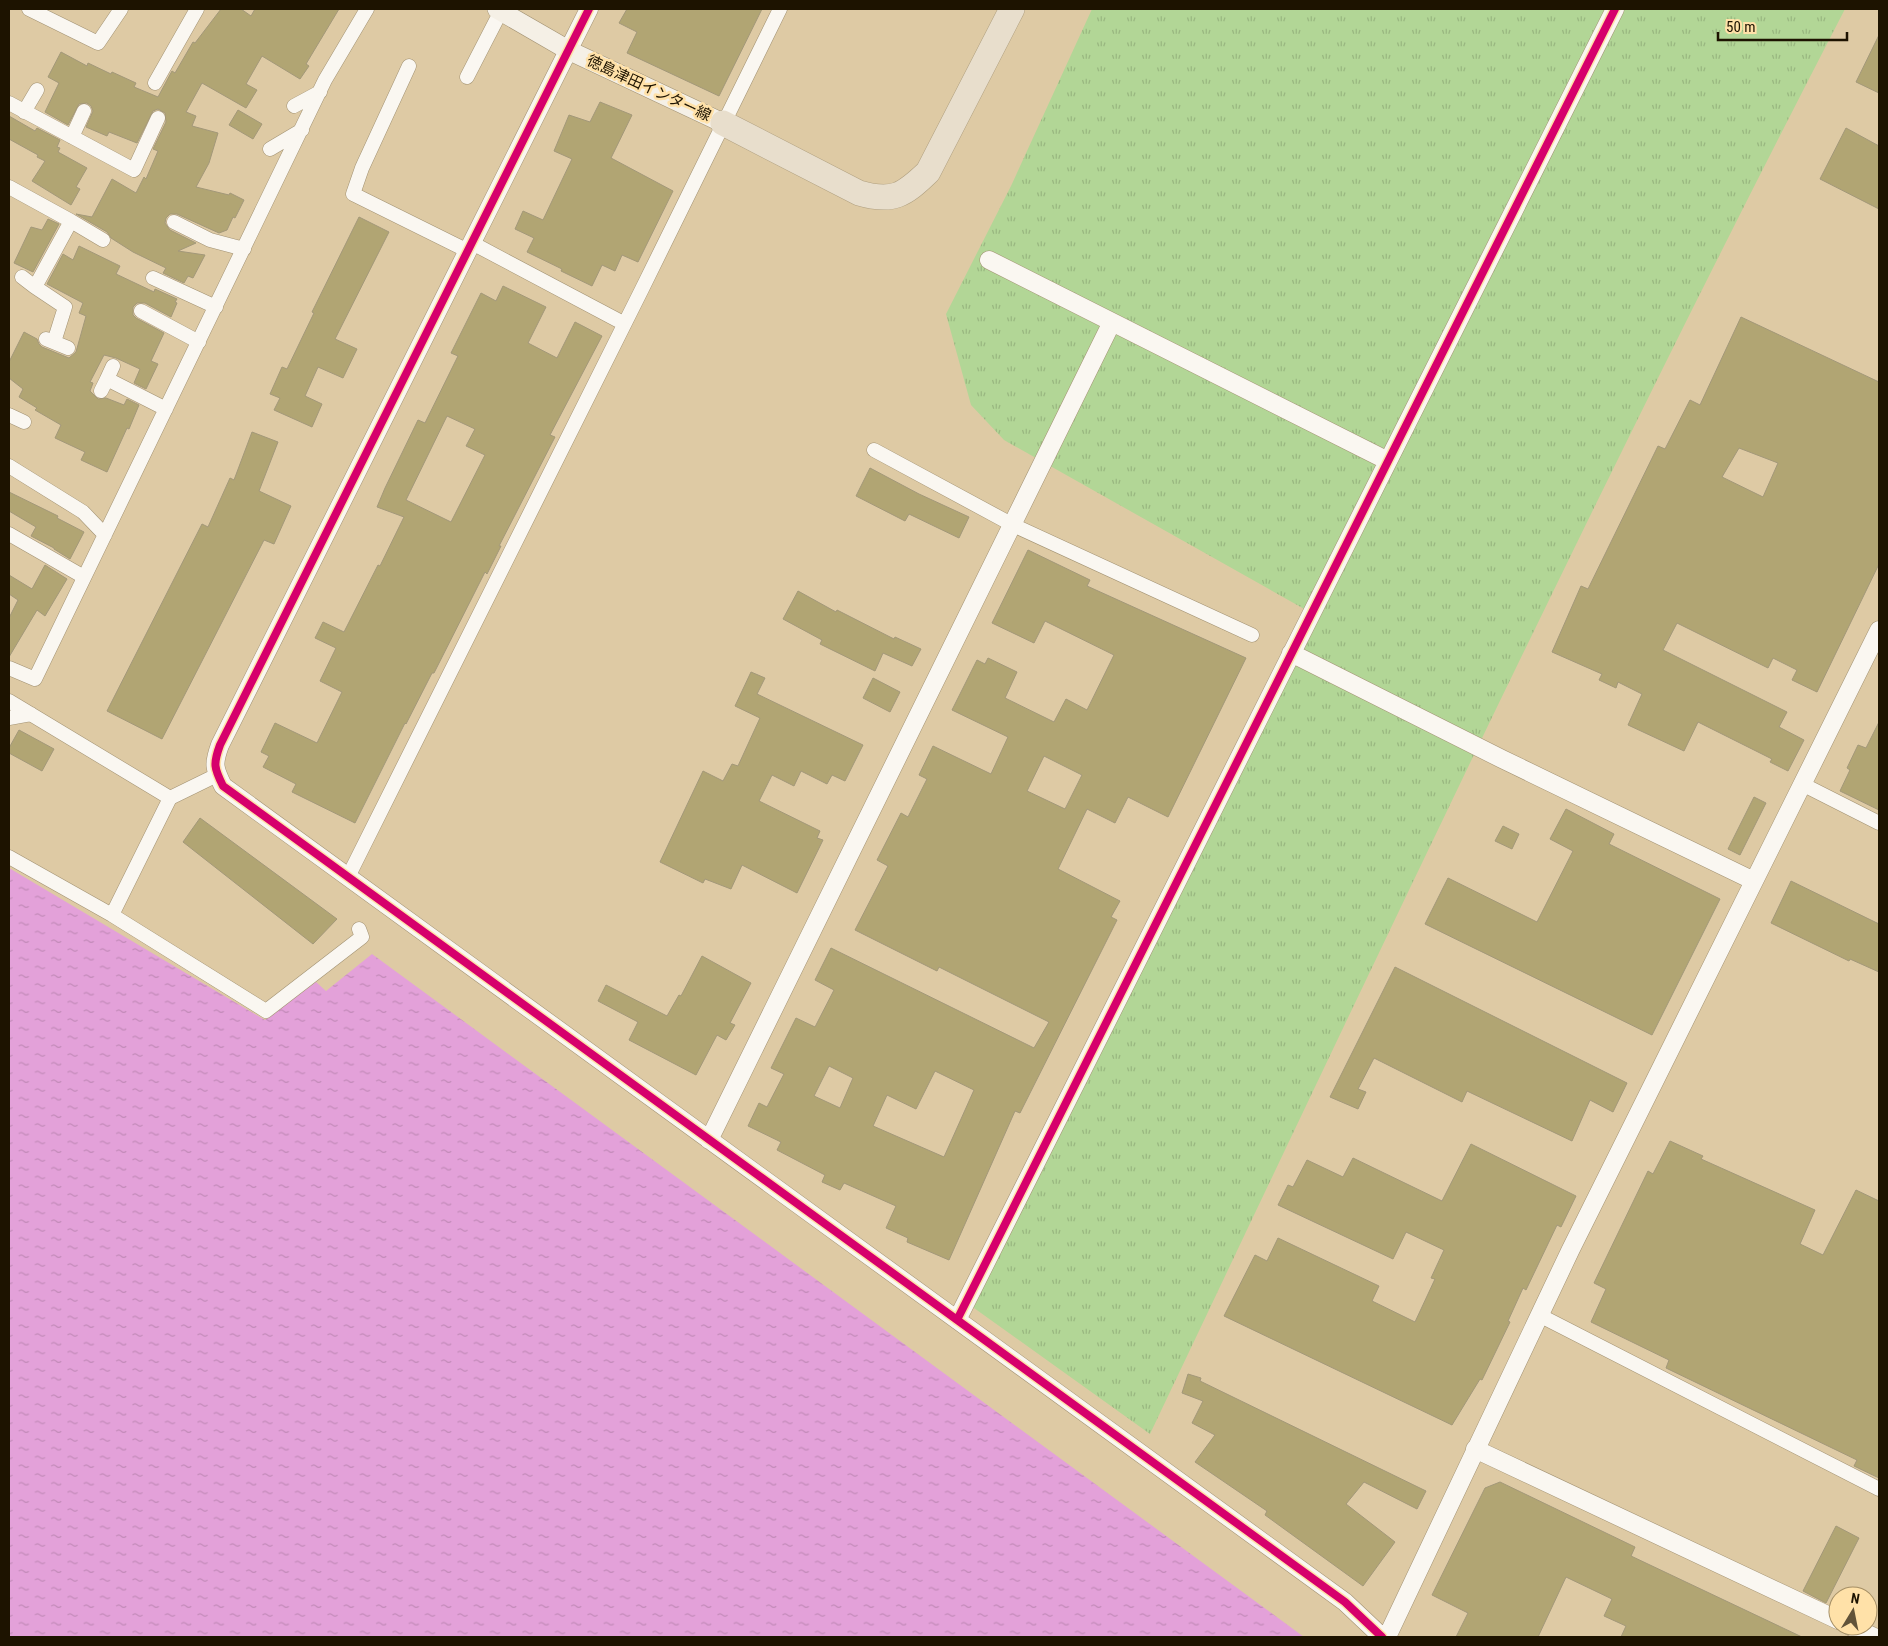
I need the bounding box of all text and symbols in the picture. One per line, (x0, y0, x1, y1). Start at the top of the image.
scale bar (1718, 10, 1847, 42)
text: 50 m (1726, 18, 1756, 36)
street label: 徳島津田インター線 (584, 51, 714, 125)
north arrow (1828, 1586, 1878, 1636)
text: N (1850, 1590, 1861, 1607)

